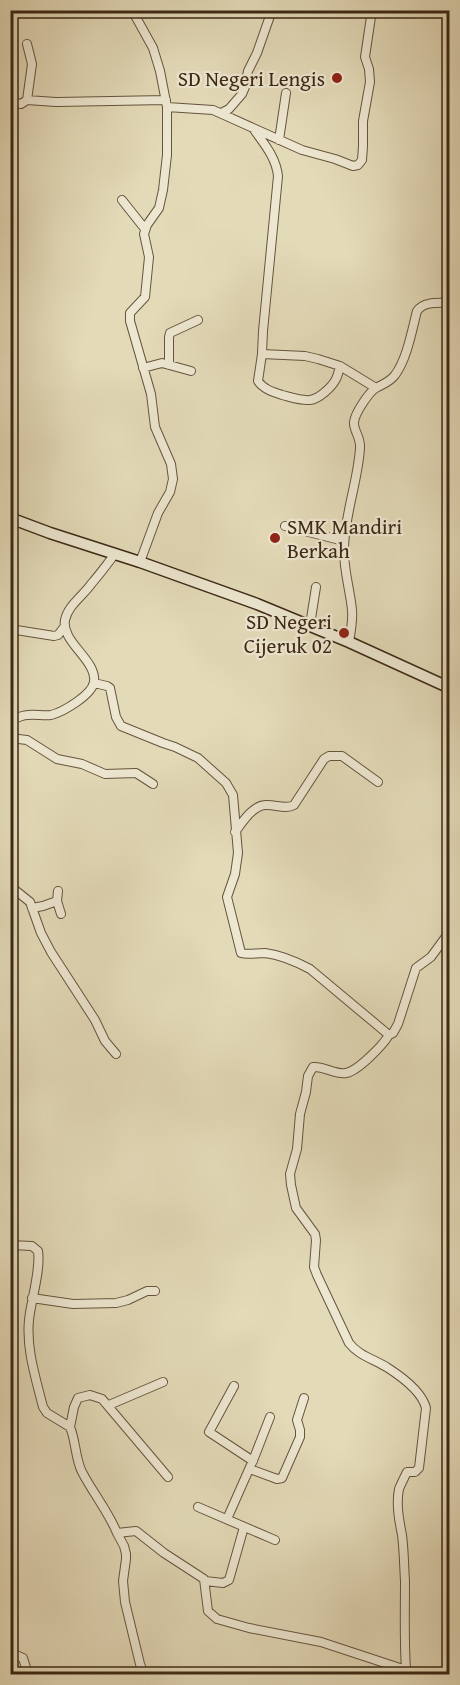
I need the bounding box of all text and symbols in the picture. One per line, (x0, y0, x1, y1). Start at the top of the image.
place label: SD Negeri Lengis (178, 63, 325, 94)
marker: SD Negeri Lengis (330, 71, 344, 85)
place label: SMK Mandiri Berkah (287, 511, 402, 566)
marker: SMK Mandiri Berkah (268, 531, 282, 545)
place label: SD Negeri Cijeruk 02 (244, 606, 332, 661)
marker: SD Negeri Cijeruk 02 (337, 626, 351, 640)

